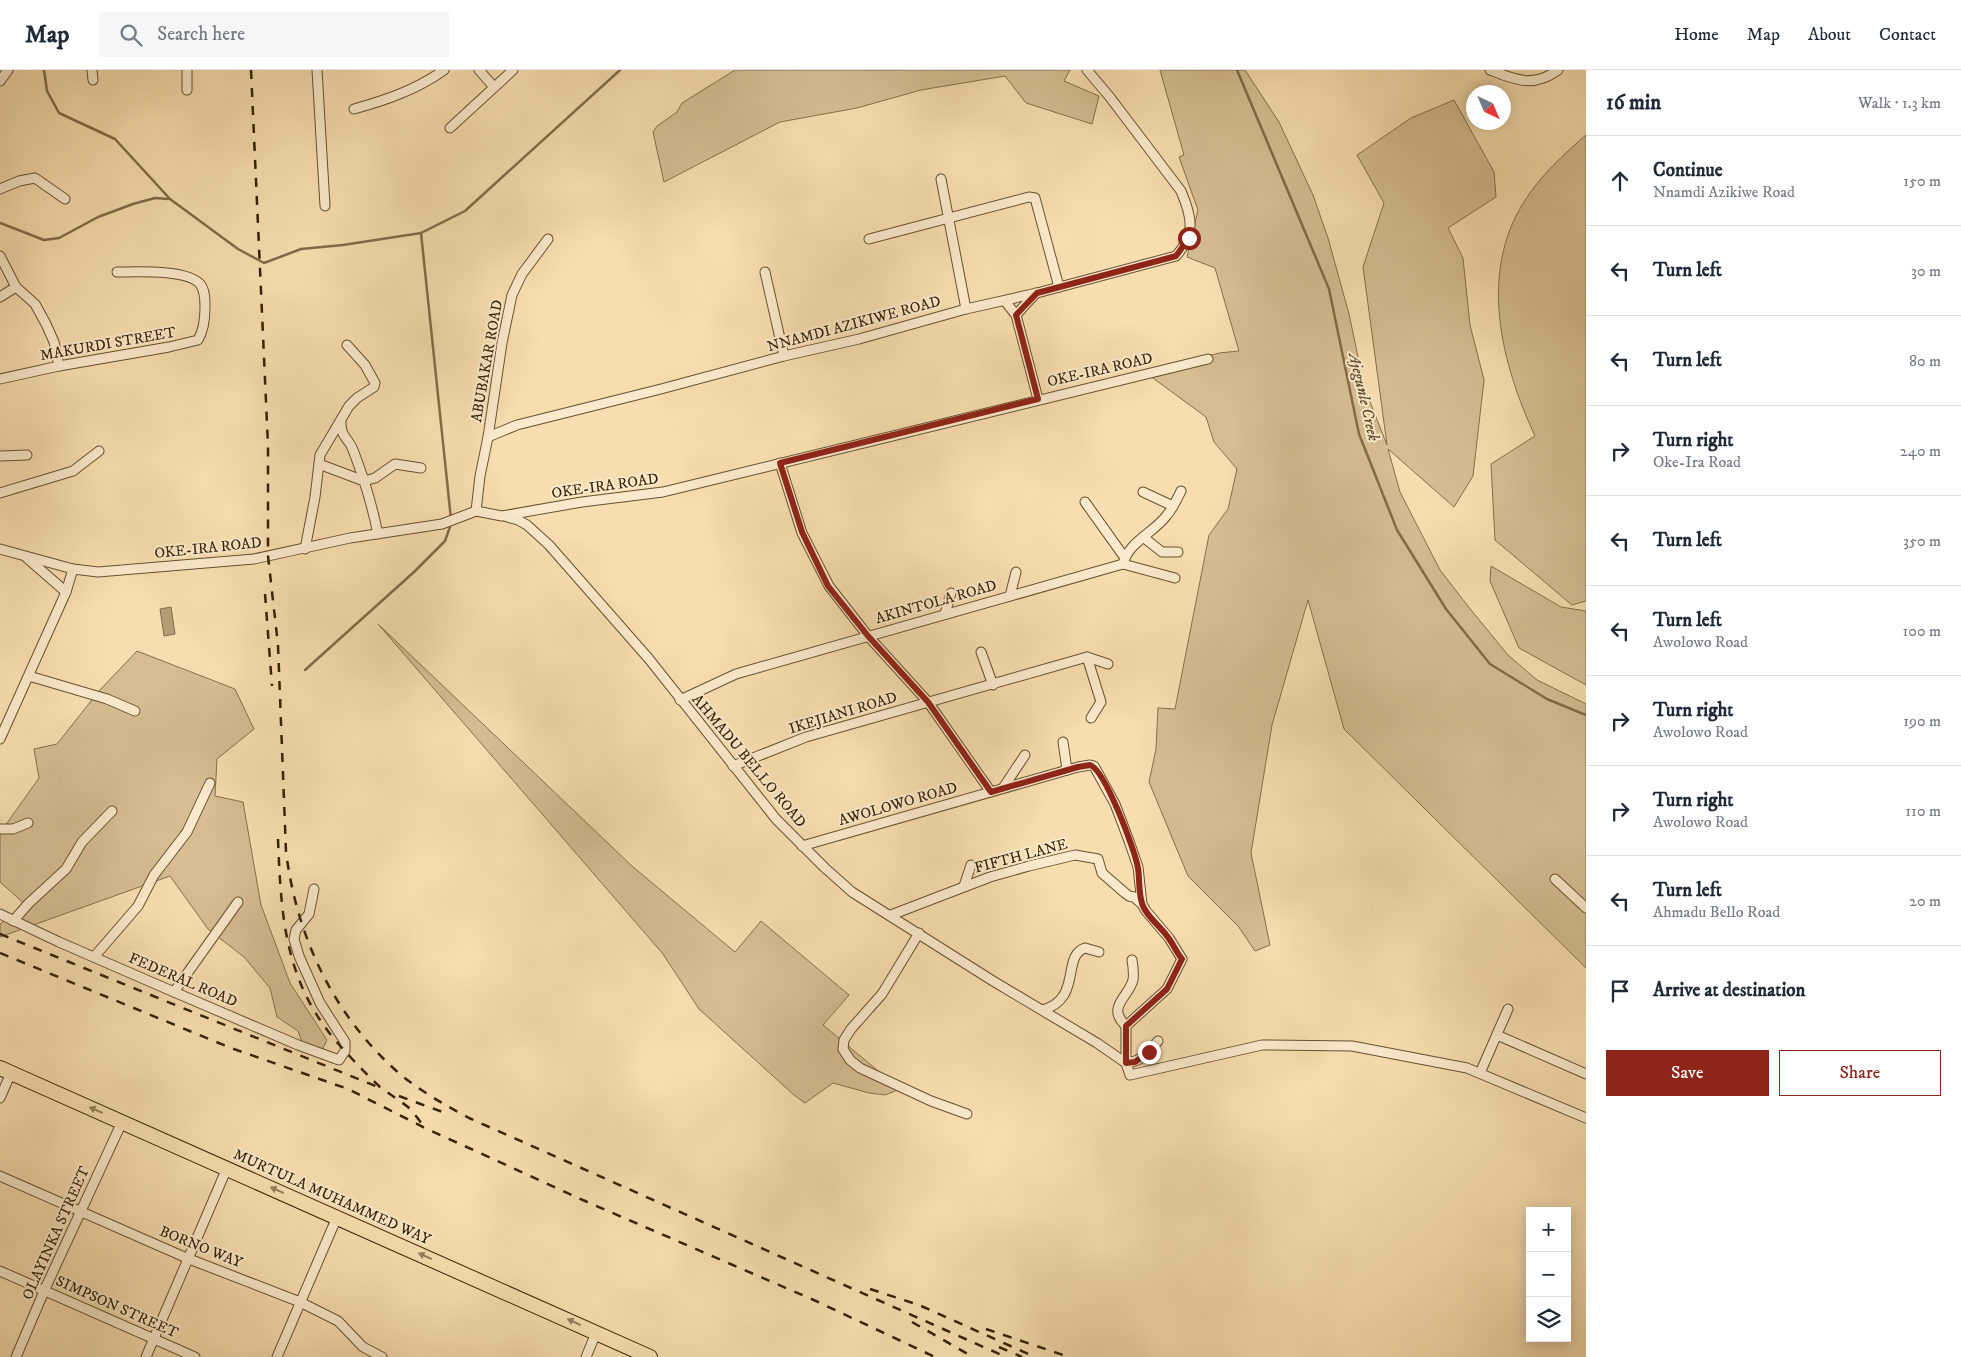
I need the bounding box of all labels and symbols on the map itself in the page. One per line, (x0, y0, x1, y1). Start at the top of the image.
north arrow (1466, 85, 1511, 130)
route start (1178, 227, 1201, 250)
street label: NNAMDI AZIKIWE ROAD (765, 292, 943, 356)
street label: ABUBAKAR ROAD (467, 298, 507, 424)
street label: MAKURDI STREET (39, 323, 178, 365)
street label: OKE-IRA ROAD (1045, 349, 1155, 391)
water label: Ajegunle Creek (1344, 349, 1384, 443)
street label: OKE-IRA ROAD (550, 469, 660, 503)
street label: OKE-IRA ROAD (153, 533, 263, 563)
street label: AKINTOLA ROAD (873, 576, 999, 628)
street label: IKEJIANI ROAD (787, 688, 899, 738)
street label: AHMADU BELLO ROAD (688, 691, 810, 831)
street label: AWOLOWO ROAD (836, 778, 960, 830)
street label: FIFTH LANE (972, 834, 1070, 878)
street label: FEDERAL ROAD (126, 949, 240, 1011)
route end (1138, 1041, 1161, 1064)
one-way arrow (89, 1106, 103, 1114)
street label: MURTULA MUHAMMED WAY (230, 1145, 434, 1249)
street label: OLAYINKA STREET (18, 1163, 94, 1303)
one-way arrow (270, 1186, 284, 1194)
street label: BORNO WAY (157, 1222, 246, 1272)
one-way arrow (418, 1252, 432, 1260)
street label: SIMPSON STREET (53, 1271, 182, 1343)
one-way arrow (567, 1318, 581, 1326)

